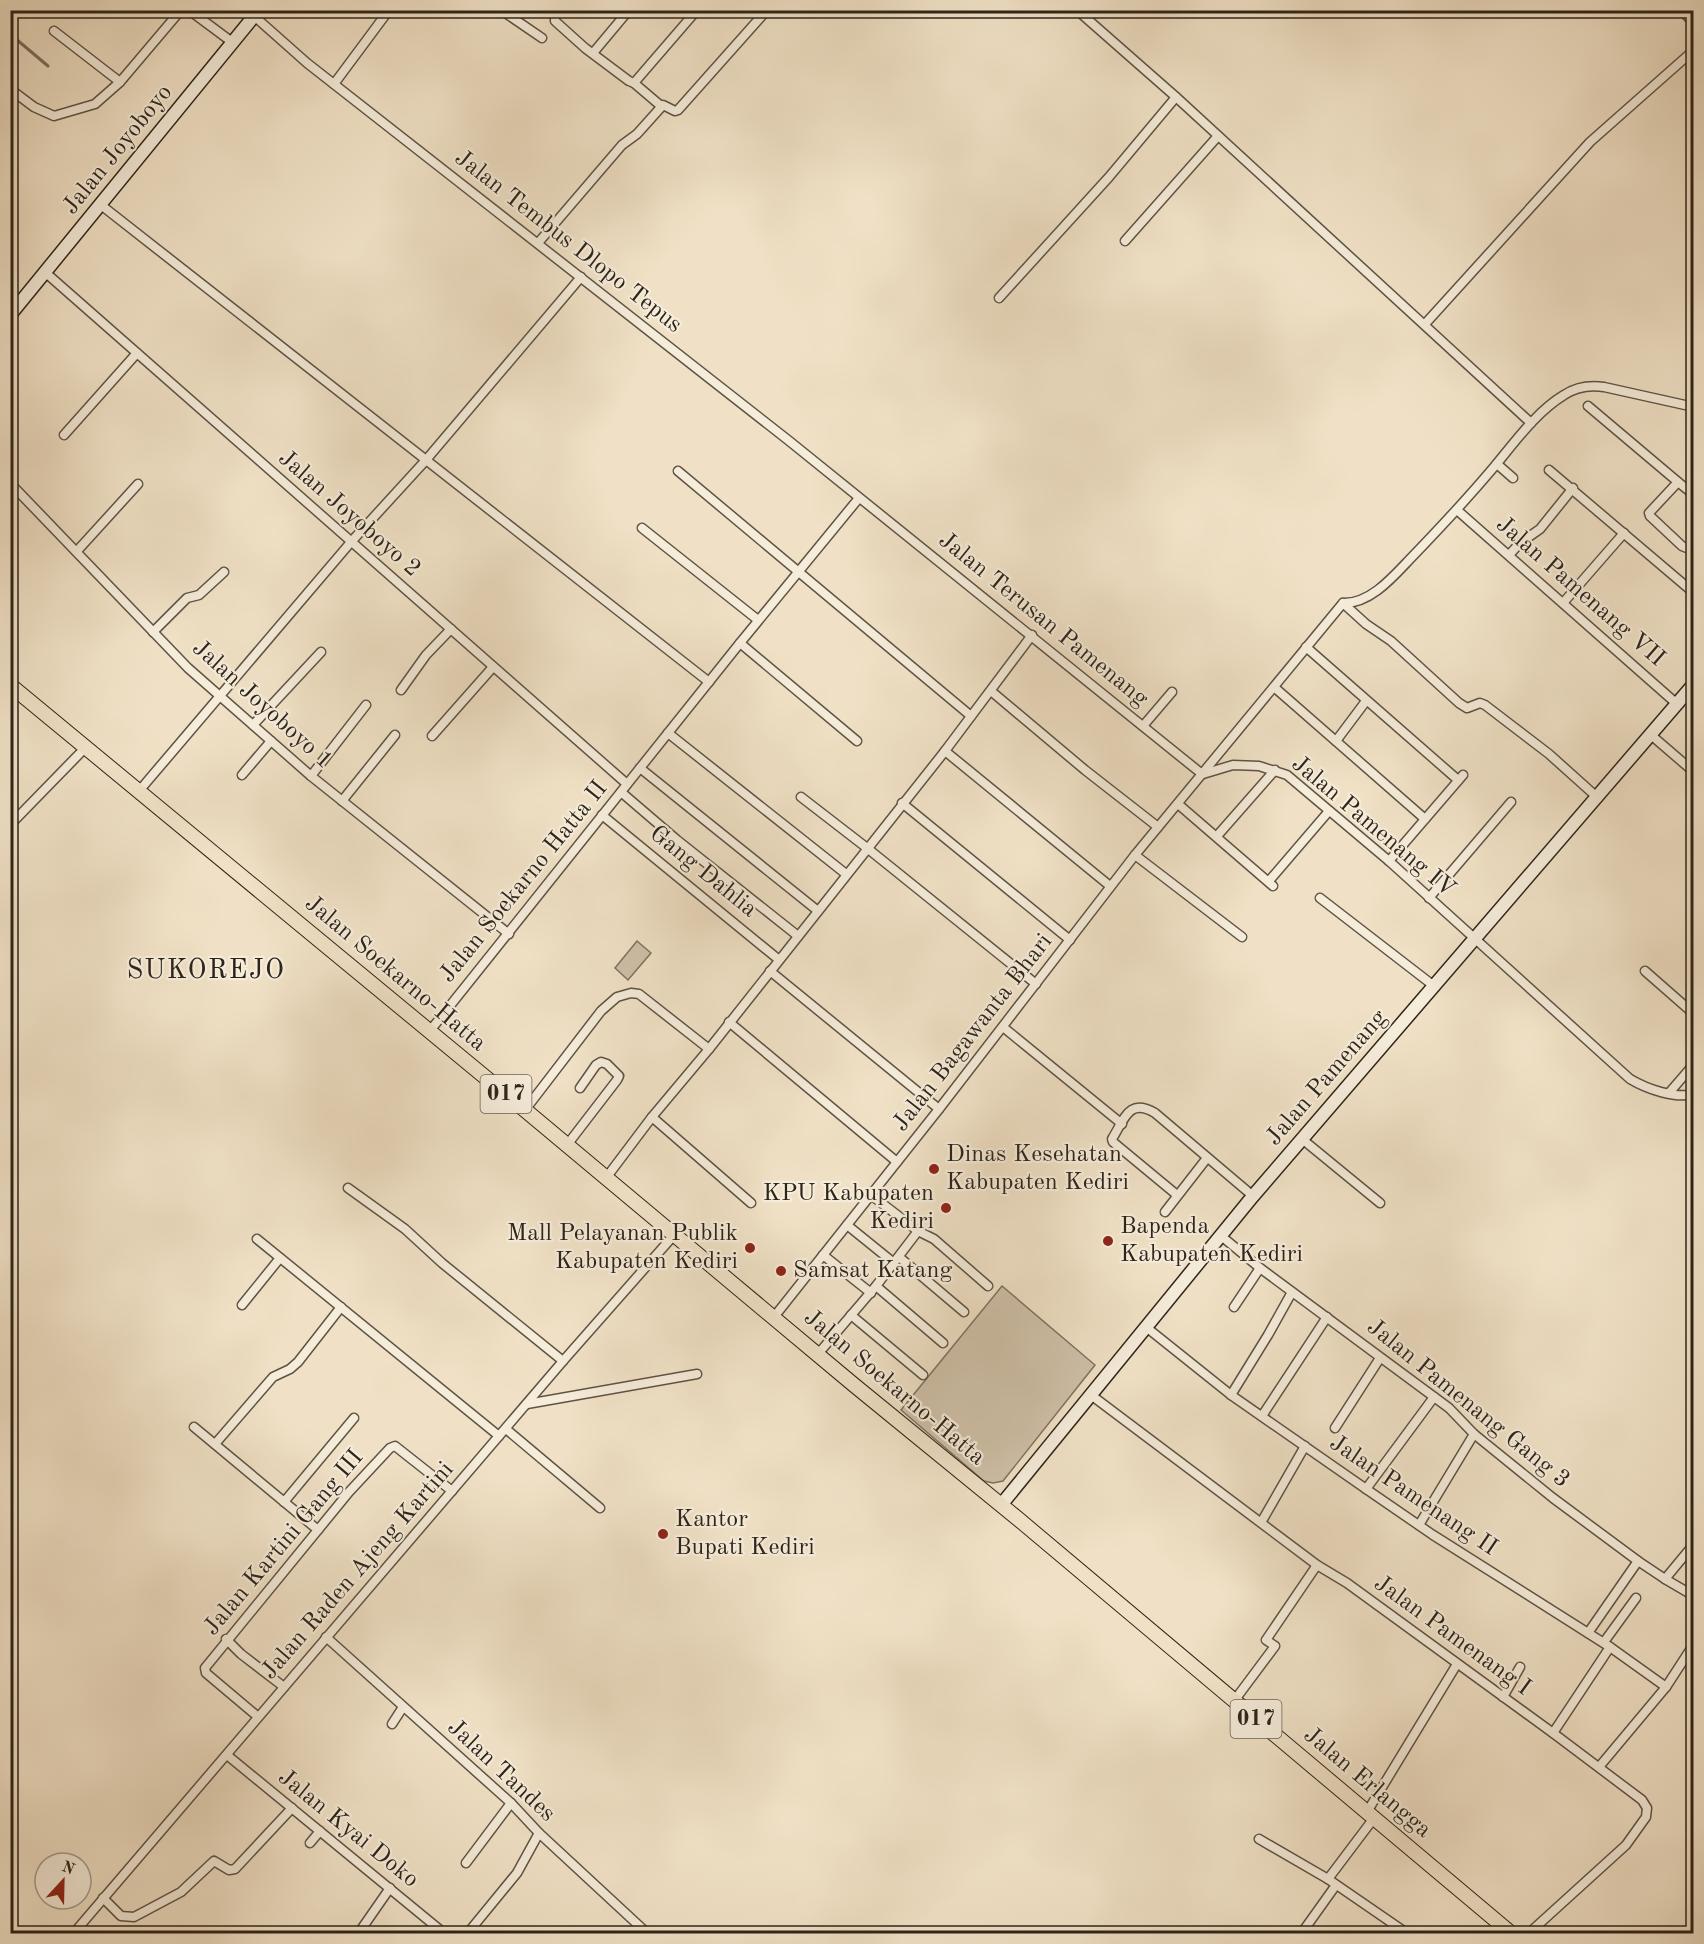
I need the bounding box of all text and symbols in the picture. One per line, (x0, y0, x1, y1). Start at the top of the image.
street label: Jalan Joyoboyo (59, 81, 177, 219)
street label: Jalan Tembus Dlopo Tepus (450, 146, 686, 338)
street label: Jalan Joyoboyo 2 (273, 446, 425, 582)
street label: Jalan Pamenang VII (1491, 512, 1669, 672)
street label: Jalan Terusan Pamenang (934, 528, 1152, 712)
street label: Jalan Joyoboyo 1 (187, 636, 337, 774)
street label: Jalan Pamenang IV (1287, 752, 1459, 902)
street label: Jalan Soekarno Hatta II (436, 777, 612, 987)
street label: Gang Dahlia (645, 822, 761, 922)
street label: Jalan Soekarno-Hatta (300, 892, 490, 1057)
street label: Jalan Bagawanta Bhari (889, 930, 1057, 1136)
district label: SUKOREJO (127, 957, 285, 984)
street label: Jalan Pamenang (1262, 1006, 1392, 1150)
road number: 017 (480, 1075, 532, 1113)
place label: Dinas Kesehatan Kabupaten Kediri (946, 1143, 1129, 1195)
marker: Dinas Kesehatan Kabupaten Kediri (927, 1162, 941, 1176)
place label: KPU Kabupaten Kediri (763, 1182, 934, 1234)
marker: KPU Kabupaten Kediri (939, 1201, 953, 1215)
place label: Bapenda Kabupaten Kediri (1120, 1215, 1303, 1267)
place label: Mall Pelayanan Publik Kabupaten Kediri (507, 1222, 738, 1274)
marker: Bapenda Kabupaten Kediri (1101, 1234, 1115, 1248)
marker: Mall Pelayanan Publik Kabupaten Kediri (743, 1241, 757, 1255)
place label: Samsat Katang (793, 1259, 952, 1283)
marker: Samsat Katang (774, 1264, 788, 1278)
street label: Jalan Soekarno-Hatta (799, 1306, 989, 1471)
street label: Jalan Pamenang Gang 3 (1362, 1315, 1574, 1493)
street label: Jalan Pamenang II (1325, 1431, 1501, 1561)
street label: Jalan Kartini Gang III (200, 1446, 368, 1640)
street label: Jalan Raden Ajeng Kartini (257, 1458, 459, 1684)
place label: Kantor Bupati Kediri (675, 1508, 815, 1560)
marker: Kantor Bupati Kediri (656, 1527, 670, 1541)
street label: Jalan Pamenang I (1369, 1571, 1535, 1701)
road number: 017 (1230, 1700, 1282, 1738)
street label: Jalan Tandes (443, 1715, 559, 1827)
street label: Jalan Erlangga (1299, 1723, 1435, 1843)
street label: Jalan Kyai Doko (273, 1765, 423, 1893)
north arrow (33, 1851, 93, 1911)
text: N (59, 1859, 77, 1879)

